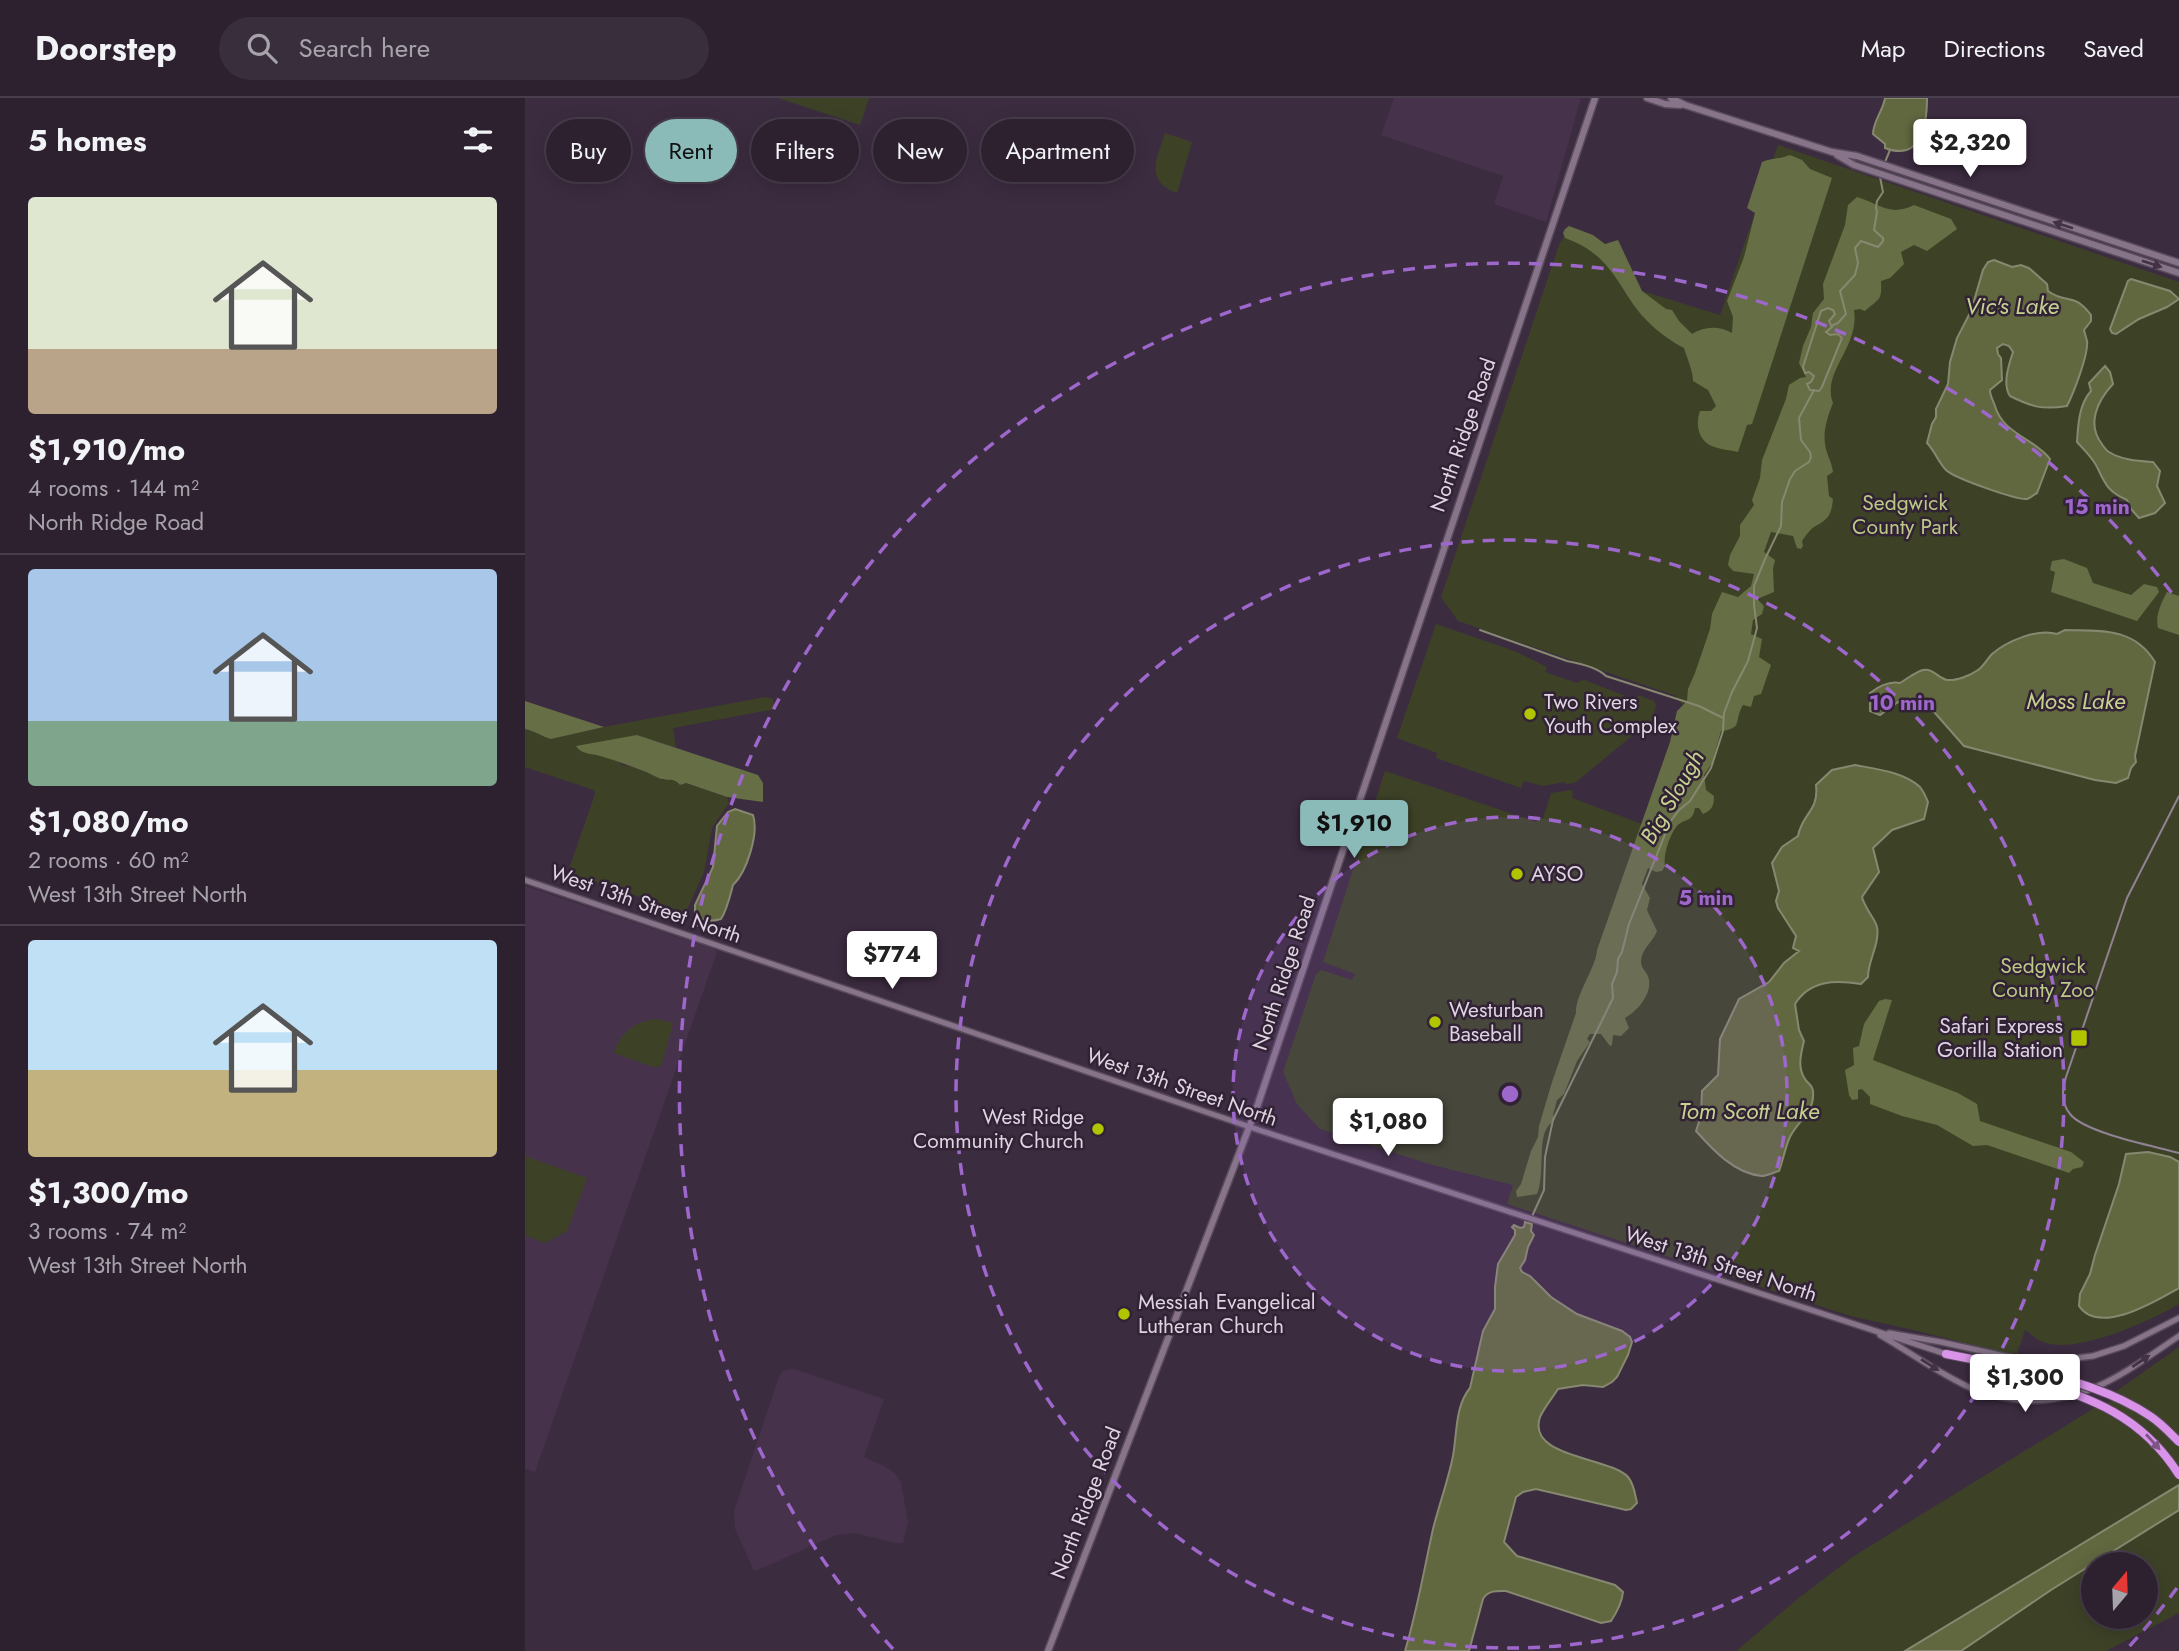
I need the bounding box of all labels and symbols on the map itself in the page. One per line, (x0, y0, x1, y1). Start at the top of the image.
pin: $2,320 (1913, 120, 2027, 179)
one-way arrow (2053, 219, 2074, 229)
one-way arrow (2142, 259, 2163, 270)
water label: Vic's Lake (1965, 289, 2060, 323)
street label: North Ridge Road (1423, 354, 1503, 516)
park label: Sedgwick County Park (1852, 488, 1959, 542)
text: 15 min (2064, 492, 2130, 522)
water label: Moss Lake (2027, 684, 2126, 718)
place label: Two Rivers Youth Complex (1544, 687, 1677, 741)
text: 10 min (1869, 688, 1935, 718)
marker: Two Rivers Youth Complex (1522, 706, 1538, 722)
water label: Big Slough (1631, 744, 1713, 850)
pin: $1,910 (1297, 800, 1411, 860)
street label: West 13th Street North (546, 857, 746, 951)
place label: AYSO (1531, 859, 1583, 889)
marker: AYSO (1509, 866, 1525, 882)
text: 5 min (1679, 883, 1733, 913)
street label: North Ridge Road (1245, 892, 1323, 1054)
pin: $774 (851, 932, 933, 991)
park label: Sedgwick County Zoo (1992, 951, 2094, 1005)
place label: Westurban Baseball (1449, 995, 1544, 1049)
place label: Safari Express Gorilla Station (1937, 1011, 2063, 1065)
marker: Westurban Baseball (1427, 1014, 1443, 1030)
marker: Safari Express Gorilla Station (2069, 1028, 2089, 1048)
street label: West 13th Street North (1082, 1040, 1282, 1134)
centre of rings (1498, 1082, 1522, 1106)
water label: Tom Scott Lake (1678, 1094, 1820, 1128)
pin: $1,080 (1331, 1098, 1445, 1158)
place label: West Ridge Community Church (913, 1102, 1084, 1156)
marker: West Ridge Community Church (1090, 1121, 1106, 1137)
street label: West 13th Street North (1621, 1219, 1821, 1309)
place label: Messiah Evangelical Lutheran Church (1138, 1287, 1316, 1341)
marker: Messiah Evangelical Lutheran Church (1116, 1306, 1132, 1322)
pin: $1,300 (1968, 1354, 2082, 1414)
one-way arrow (2131, 1355, 2150, 1368)
one-way arrow (1921, 1359, 1940, 1371)
street label: North Ridge Road (1043, 1423, 1129, 1583)
one-way arrow (2145, 1433, 2161, 1451)
north arrow (2081, 1552, 2158, 1629)

